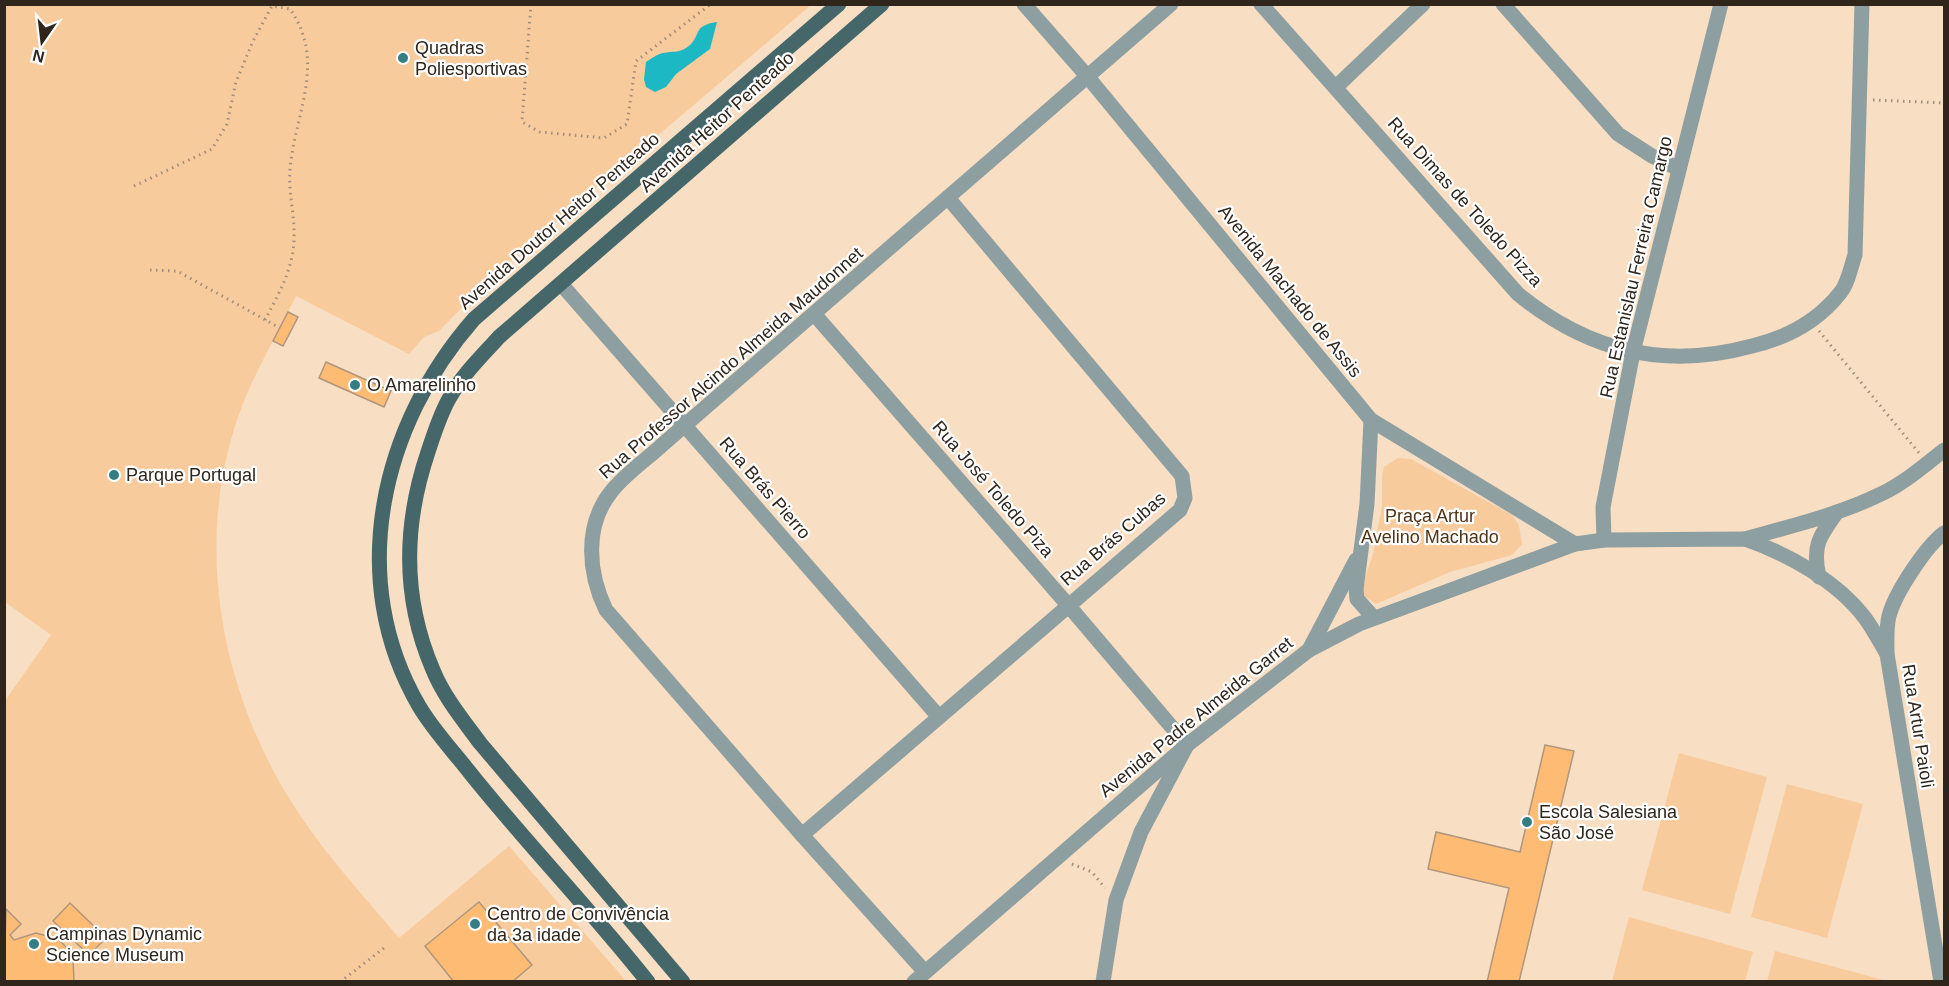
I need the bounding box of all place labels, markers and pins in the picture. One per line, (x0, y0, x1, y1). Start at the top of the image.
place label: Quadras Poliesportivas (415, 38, 527, 79)
marker: Quadras Poliesportivas (396, 51, 410, 65)
place label: O Amarelinho (367, 375, 476, 395)
marker: O Amarelinho (348, 378, 362, 392)
place label: Parque Portugal (126, 465, 256, 485)
marker: Parque Portugal (107, 468, 121, 482)
place label: Escola Salesiana São José (1539, 802, 1678, 843)
marker: Escola Salesiana São José (1520, 815, 1534, 829)
place label: Centro de Convivência da 3a idade (487, 904, 670, 945)
marker: Centro de Convivência da 3a idade (468, 917, 482, 931)
place label: Campinas Dynamic Science Museum (46, 924, 202, 965)
marker: Campinas Dynamic Science Museum (27, 937, 41, 951)

